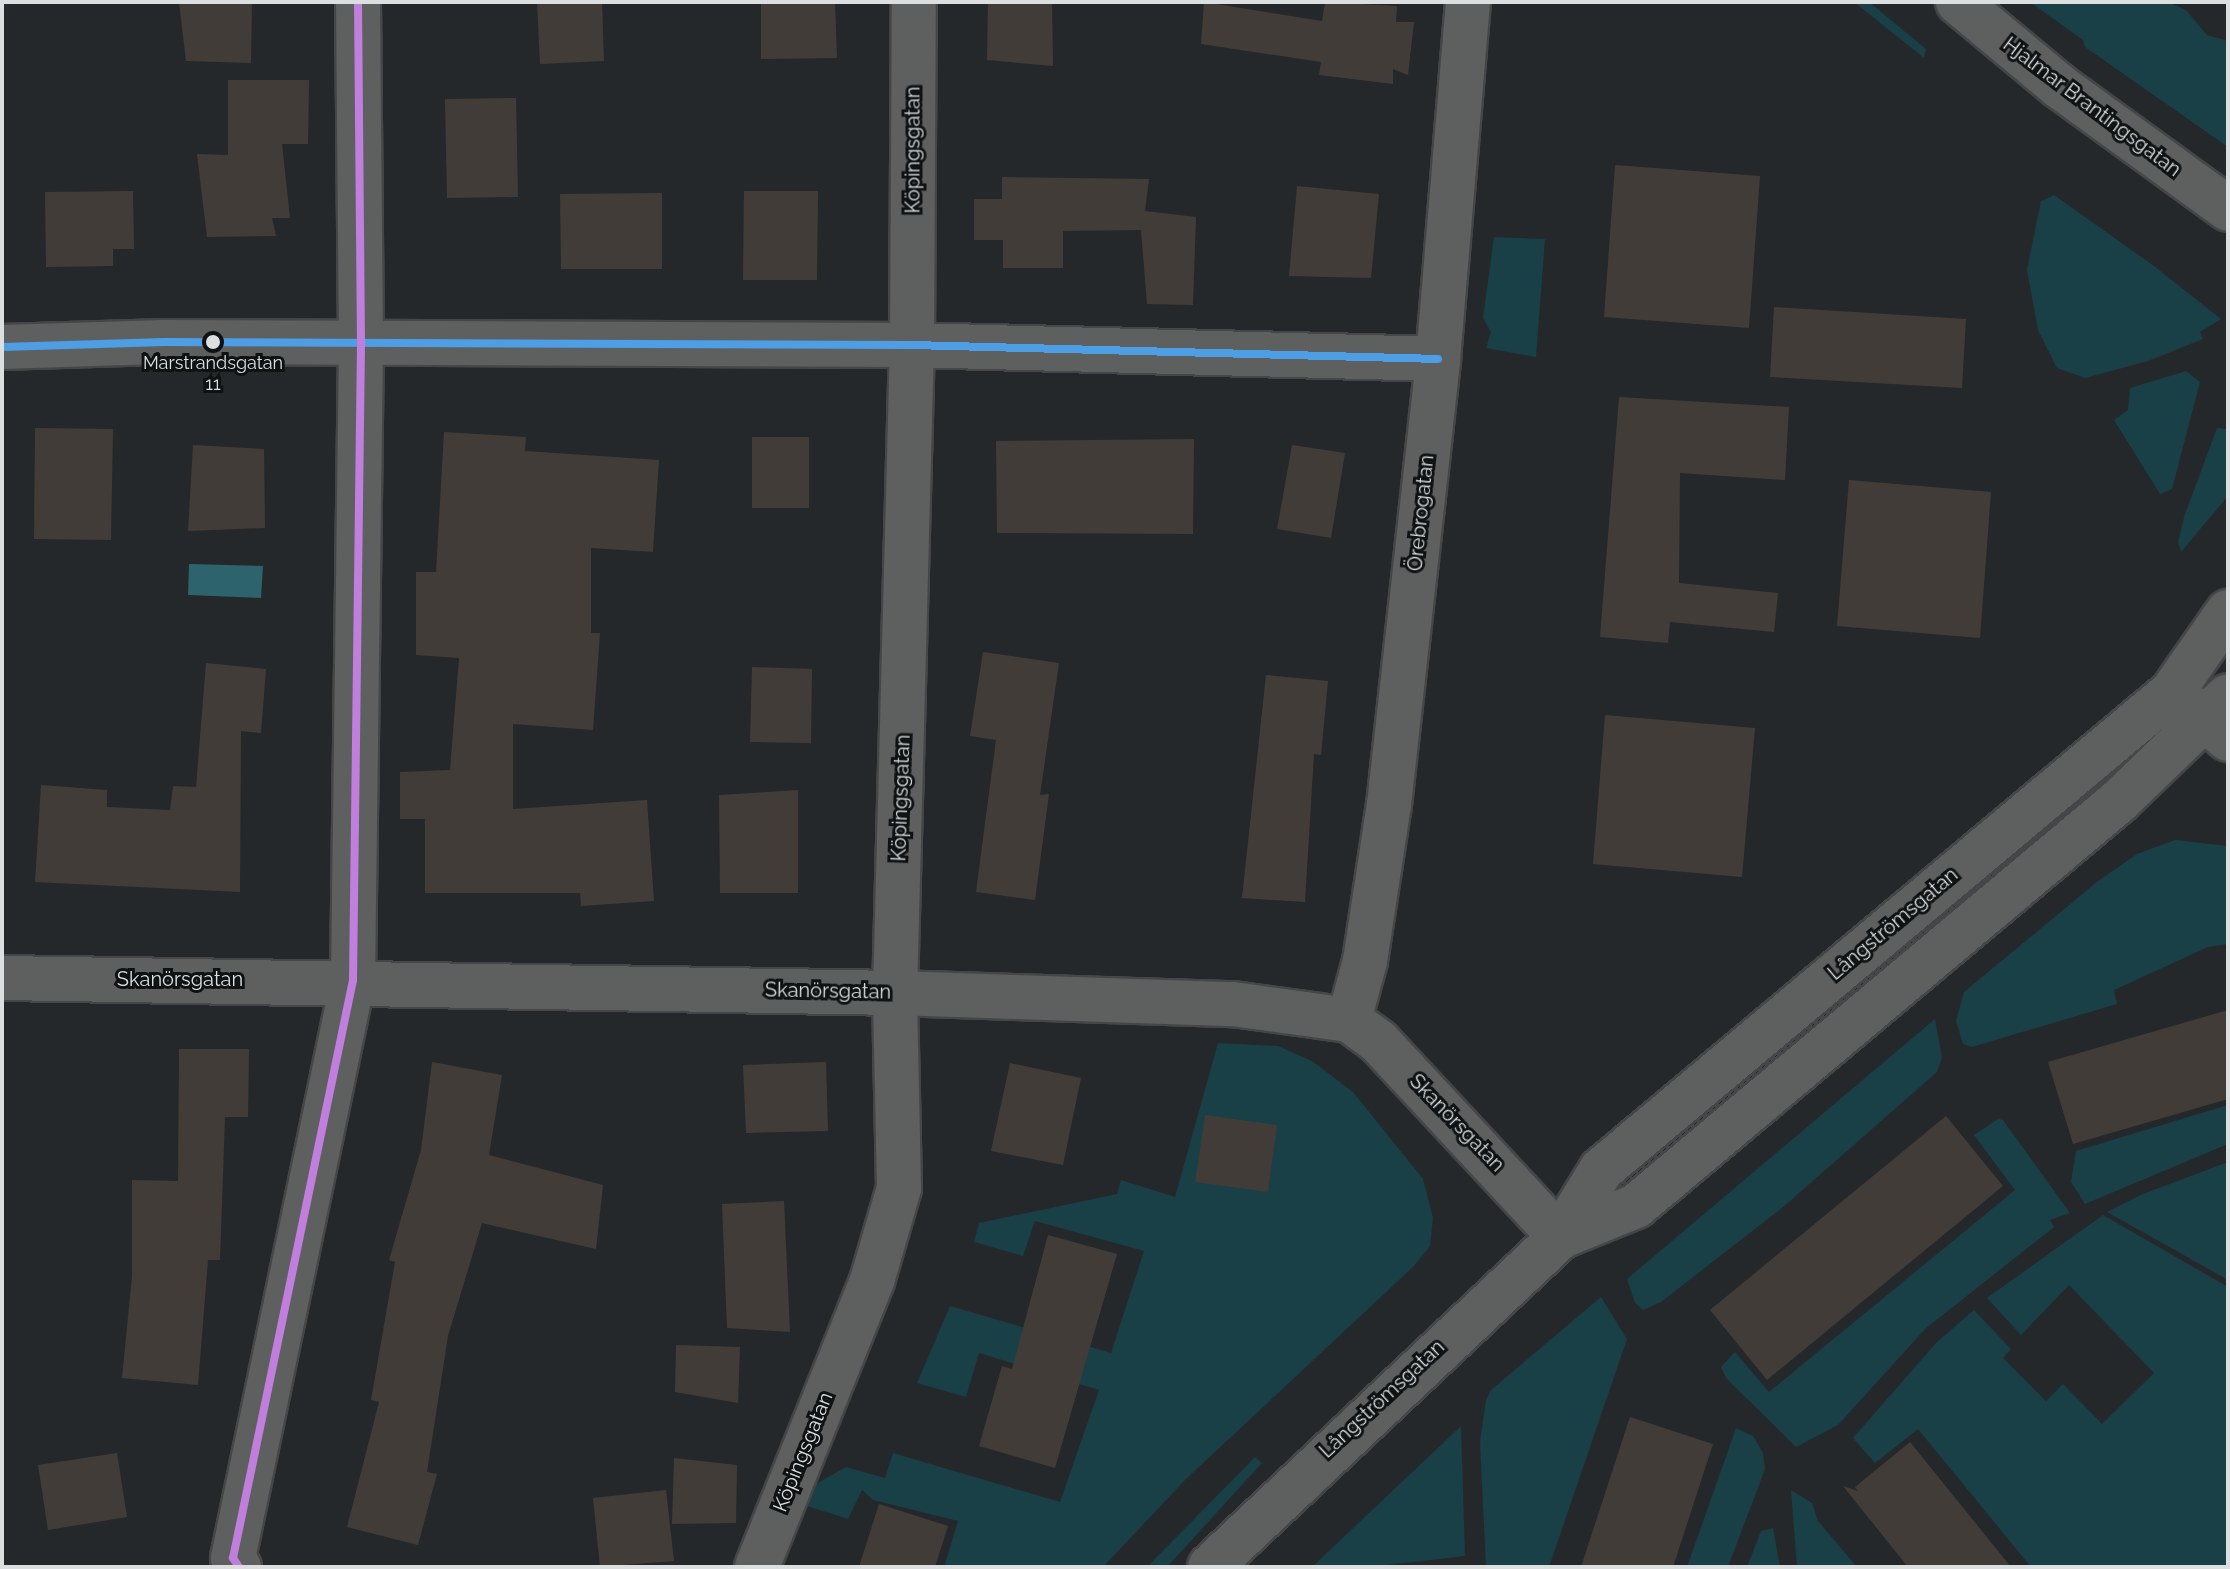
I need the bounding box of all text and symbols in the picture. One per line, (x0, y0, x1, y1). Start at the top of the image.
street label: Hjalmar Brantingsgatan (1998, 32, 2186, 182)
street label: Köpingsgatan (901, 87, 925, 213)
marker: Marstrandsgatan 11 (205, 334, 221, 350)
place label: Marstrandsgatan 11 (143, 353, 283, 396)
street label: Örebrogatan (1403, 454, 1439, 572)
street label: Köpingsgatan (887, 734, 915, 862)
street label: Långströmsgatan (1823, 863, 1963, 985)
street label: Skanörsgatan (117, 967, 243, 991)
street label: Skanörsgatan (765, 978, 891, 1004)
street label: Skanörsgatan (1405, 1069, 1509, 1177)
street label: Långströmsgatan (1315, 1335, 1449, 1463)
street label: Köpingsgatan (768, 1389, 838, 1515)

